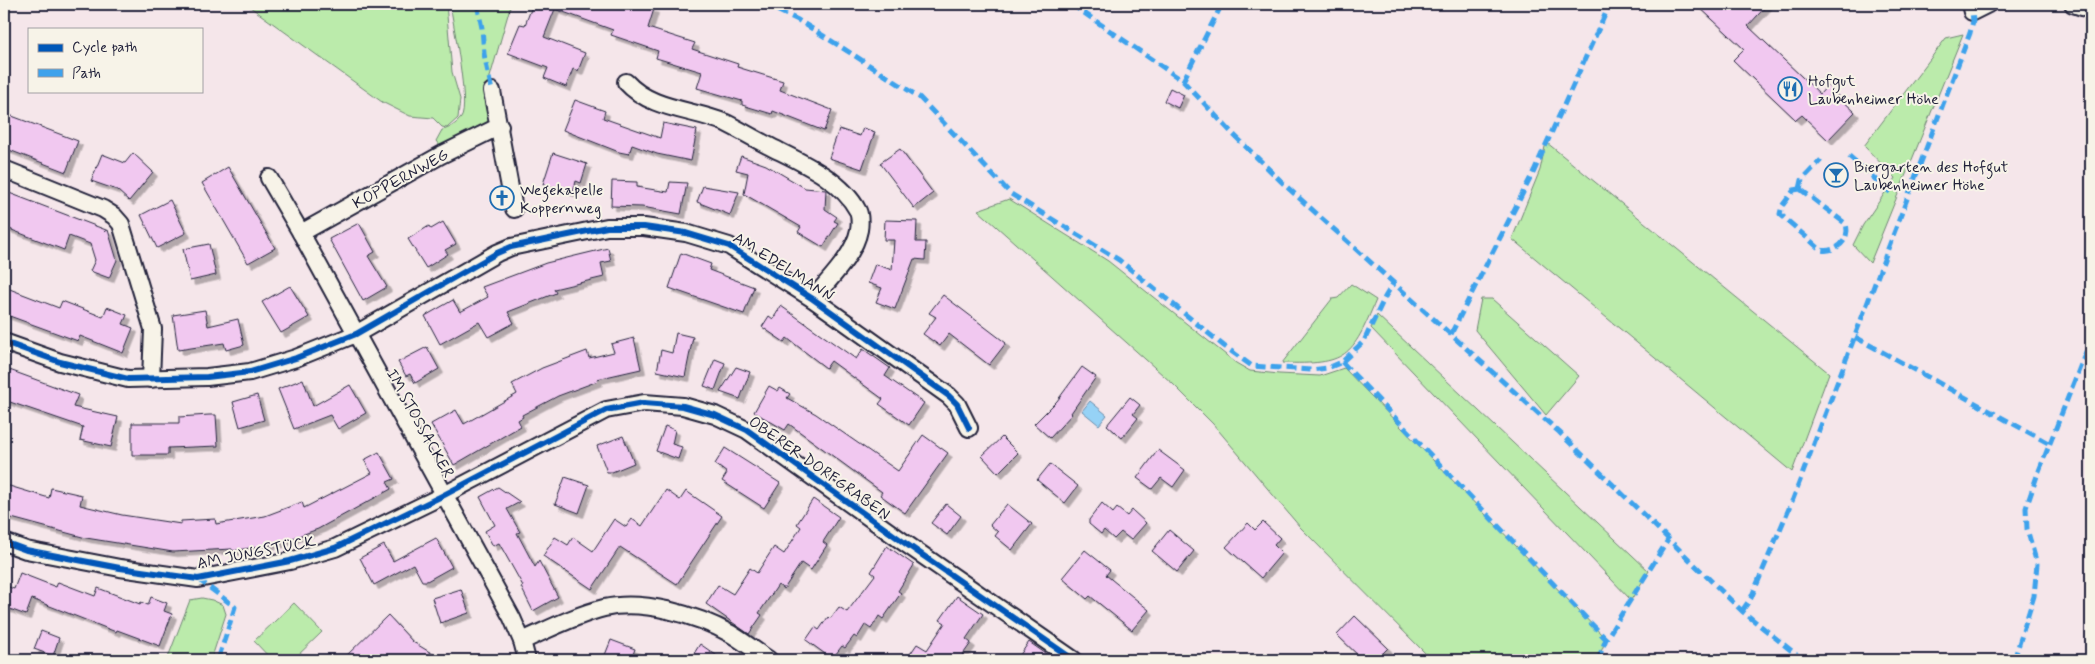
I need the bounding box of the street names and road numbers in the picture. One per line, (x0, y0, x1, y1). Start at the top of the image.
street label: KOPPERNWEG (349, 144, 453, 214)
street label: AM EDELMANN (729, 228, 838, 307)
street label: IM STOSSACKER (381, 366, 458, 482)
street label: OBERER DORFGRABEN (744, 411, 894, 525)
street label: AM JUNGSTÜCK (195, 531, 318, 574)

